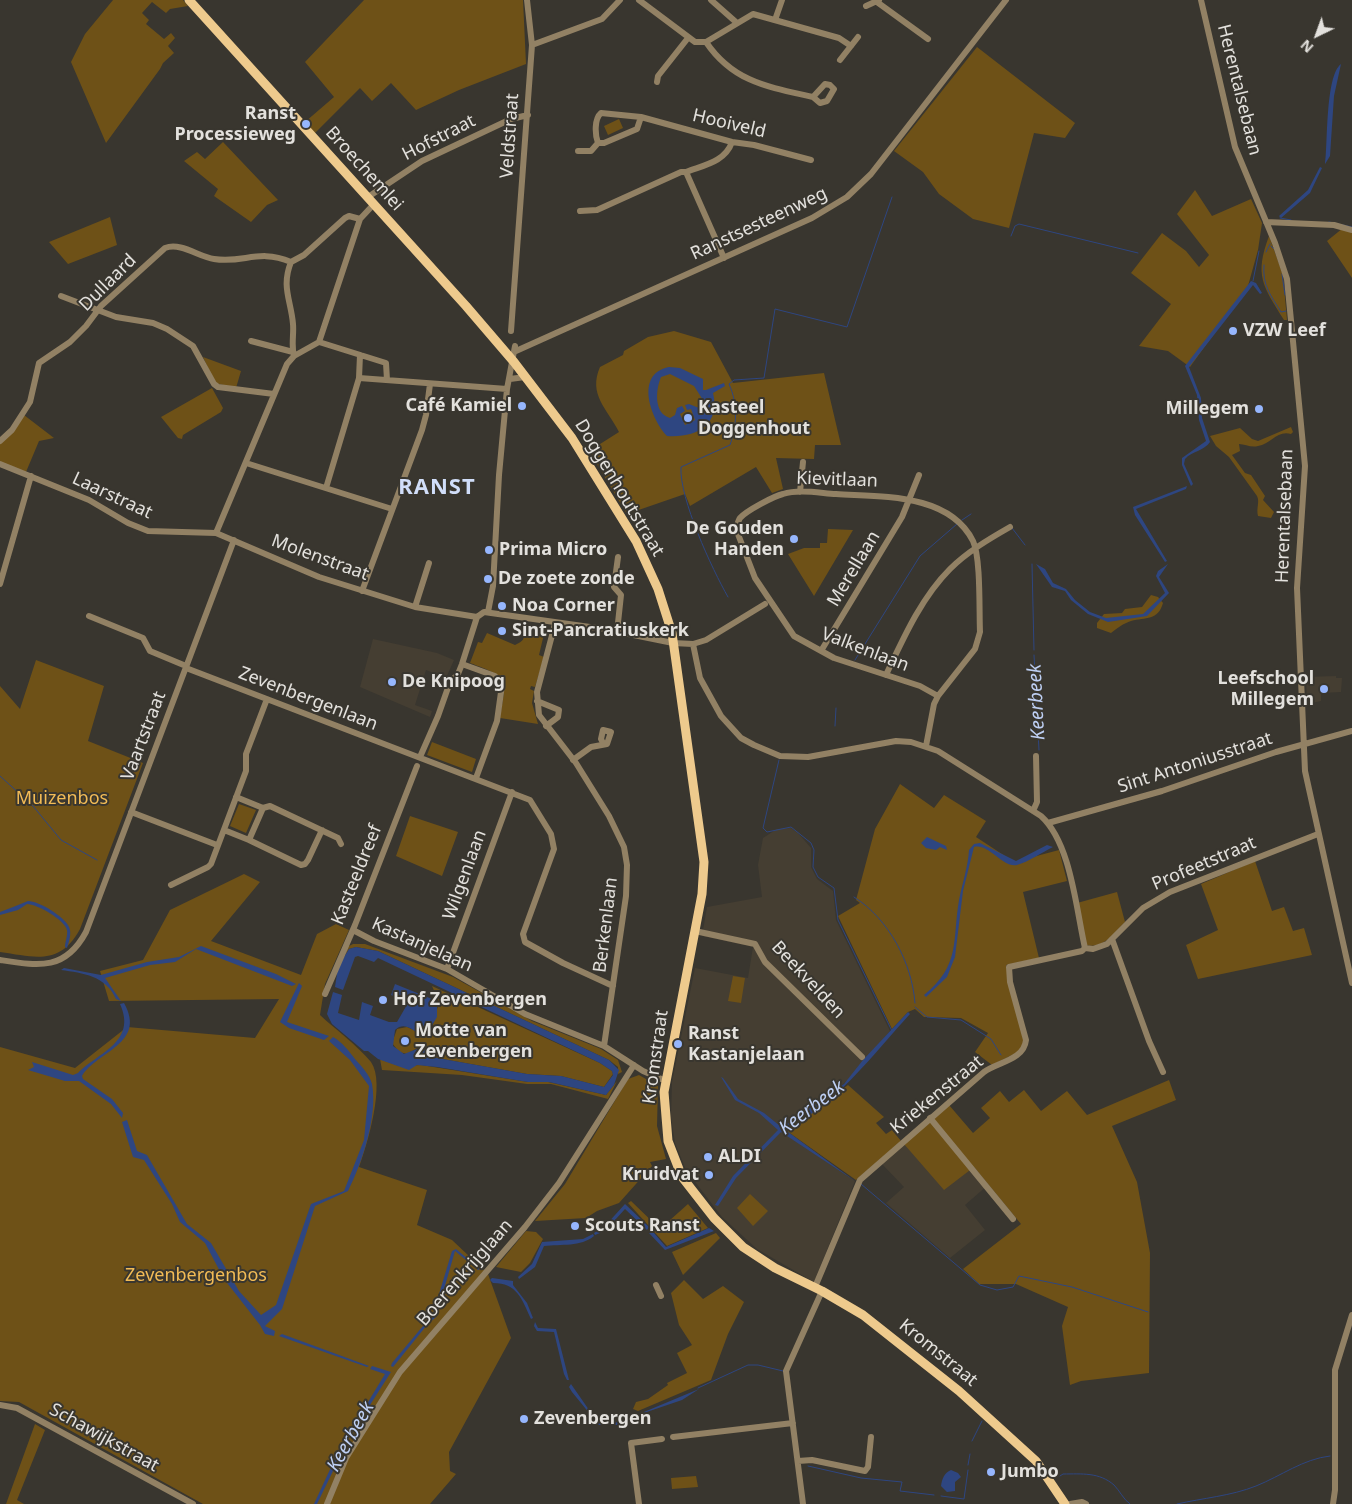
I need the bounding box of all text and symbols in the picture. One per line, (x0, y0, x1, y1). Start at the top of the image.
north arrow (1292, 10, 1342, 60)
street label: Herentalsebaan (1212, 22, 1266, 158)
text: N (1296, 36, 1317, 57)
street label: Veldstraat (496, 93, 524, 179)
place label: Ranst Processieweg (174, 103, 296, 146)
street label: Hooiveld (690, 105, 768, 143)
street label: Hofstraat (399, 110, 479, 166)
marker: Ranst Processieweg (300, 118, 312, 130)
street label: Broechemlei (321, 122, 407, 216)
street label: Ranstsesteenweg (687, 183, 831, 265)
street label: Dullaard (75, 250, 141, 316)
place label: VZW Leef (1243, 320, 1326, 342)
marker: VZW Leef (1227, 325, 1239, 337)
place label: Café Kamiel (405, 395, 512, 417)
place label: Kasteel Doggenhout (698, 397, 810, 439)
place label: Millegem (1165, 398, 1249, 420)
marker: Café Kamiel (516, 400, 528, 412)
marker: Millegem (1253, 403, 1265, 415)
marker: Kasteel Doggenhout (682, 412, 694, 424)
street label: Doggenhoutstraat (570, 416, 668, 560)
street label: Herentalsebaan (1272, 449, 1298, 583)
street label: Laarstraat (68, 468, 156, 524)
street label: Kievitlaan (796, 468, 878, 492)
district label: RANST (398, 475, 476, 501)
place label: De Gouden Handen (686, 518, 784, 560)
street label: Merellaan (823, 527, 885, 611)
street label: Molenstraat (268, 530, 372, 586)
marker: De Gouden Handen (788, 533, 800, 545)
place label: Prima Micro (499, 539, 607, 561)
marker: Prima Micro (483, 544, 495, 556)
place label: De zoete zonde (498, 568, 635, 590)
marker: De zoete zonde (482, 573, 494, 585)
place label: Noa Corner (512, 595, 615, 617)
marker: Noa Corner (496, 600, 508, 612)
place label: Sint-Pancratiuskerk (512, 620, 689, 642)
street label: Valkenlaan (818, 623, 912, 677)
marker: Sint-Pancratiuskerk (496, 625, 508, 637)
street label: Zevenbergenlaan (235, 663, 381, 735)
water label: Keerbeek (1024, 663, 1050, 741)
place label: Leefschool Millegem (1218, 668, 1314, 711)
place label: De Knipoog (402, 671, 505, 693)
marker: De Knipoog (386, 676, 398, 688)
marker: Leefschool Millegem (1318, 683, 1330, 695)
street label: Vaartstraat (117, 689, 171, 783)
street label: Sint Antoniusstraat (1115, 728, 1275, 798)
park label: Muizenbos (16, 788, 108, 810)
street label: Kasteeldreef (327, 822, 387, 928)
street label: Wilgenlaan (439, 827, 491, 923)
street label: Profeetstraat (1149, 832, 1259, 896)
street label: Berkenlaan (589, 876, 623, 974)
street label: Kastanjelaan (368, 913, 476, 977)
street label: Beekvelden (767, 937, 849, 1023)
place label: Hof Zevenbergen (393, 989, 547, 1011)
marker: Hof Zevenbergen (377, 994, 389, 1006)
street label: Kromstraat (639, 1009, 673, 1105)
place label: Motte van Zevenbergen (415, 1020, 532, 1062)
place label: Ranst Kastanjelaan (688, 1023, 805, 1066)
marker: Motte van Zevenbergen (399, 1035, 411, 1047)
marker: Ranst Kastanjelaan (672, 1038, 684, 1050)
street label: Kriekenstraat (886, 1051, 988, 1139)
water label: Keerbeek (775, 1076, 849, 1140)
place label: ALDI (718, 1146, 761, 1168)
marker: ALDI (702, 1151, 714, 1163)
place label: Kruidvat (622, 1164, 699, 1186)
marker: Kruidvat (703, 1169, 715, 1181)
street label: Boerenkrijglaan (413, 1215, 517, 1331)
place label: Scouts Ranst (585, 1215, 700, 1237)
marker: Scouts Ranst (569, 1220, 581, 1232)
park label: Zevenbergenbos (125, 1265, 267, 1287)
street label: Kromstraat (894, 1315, 982, 1391)
water label: Keerbeek (322, 1398, 380, 1476)
street label: Schawijkstraat (46, 1399, 162, 1477)
place label: Zevenbergen (534, 1408, 651, 1430)
marker: Zevenbergen (518, 1413, 530, 1425)
place label: Jumbo (1001, 1461, 1059, 1483)
marker: Jumbo (985, 1466, 997, 1478)

